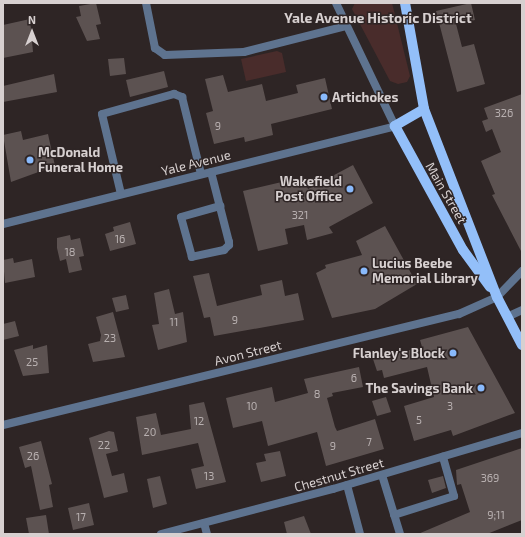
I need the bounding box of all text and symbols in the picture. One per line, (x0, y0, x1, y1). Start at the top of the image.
district label: Yale Avenue Historic District (284, 10, 472, 26)
north arrow (12, 12, 52, 52)
text: N (28, 13, 36, 26)
place label: Artichokes (332, 89, 398, 105)
marker: Artichokes (319, 92, 329, 102)
house number: 326 (495, 106, 513, 120)
house number: 9 (215, 119, 221, 133)
place label: McDonald Funeral Home (38, 145, 123, 176)
street label: Yale Avenue (160, 147, 232, 179)
marker: McDonald Funeral Home (25, 155, 35, 165)
street label: Main Street (422, 160, 470, 226)
place label: Wakefield Post Office (275, 174, 342, 205)
marker: Wakefield Post Office (345, 184, 355, 194)
house number: 321 (292, 208, 308, 222)
house number: 16 (115, 232, 125, 246)
house number: 18 (64, 245, 76, 259)
place label: Lucius Beebe Memorial Library (372, 256, 478, 287)
marker: Lucius Beebe Memorial Library (359, 266, 369, 276)
house number: 9 (232, 313, 238, 327)
house number: 11 (170, 315, 178, 329)
house number: 23 (104, 331, 116, 345)
street label: Avon Street (213, 337, 283, 369)
place label: Flanley's Block (353, 345, 445, 361)
marker: Flanley's Block (448, 348, 458, 358)
house number: 25 (26, 355, 38, 369)
house number: 6 (351, 371, 357, 385)
place label: The Savings Bank (365, 380, 473, 396)
marker: The Savings Bank (476, 383, 486, 393)
house number: 8 (314, 387, 320, 401)
house number: 10 (246, 399, 258, 413)
house number: 3 (447, 399, 453, 413)
house number: 5 (416, 413, 422, 427)
house number: 12 (194, 414, 204, 428)
house number: 20 (144, 425, 156, 439)
house number: 7 (366, 435, 372, 449)
house number: 22 (98, 438, 110, 452)
house number: 9 (330, 439, 336, 453)
house number: 26 (27, 449, 39, 463)
street label: Chestnut Street (292, 455, 386, 495)
house number: 13 (204, 469, 214, 483)
house number: 369 (481, 471, 499, 485)
house number: 9;11 (487, 508, 505, 522)
house number: 17 (76, 510, 86, 524)

